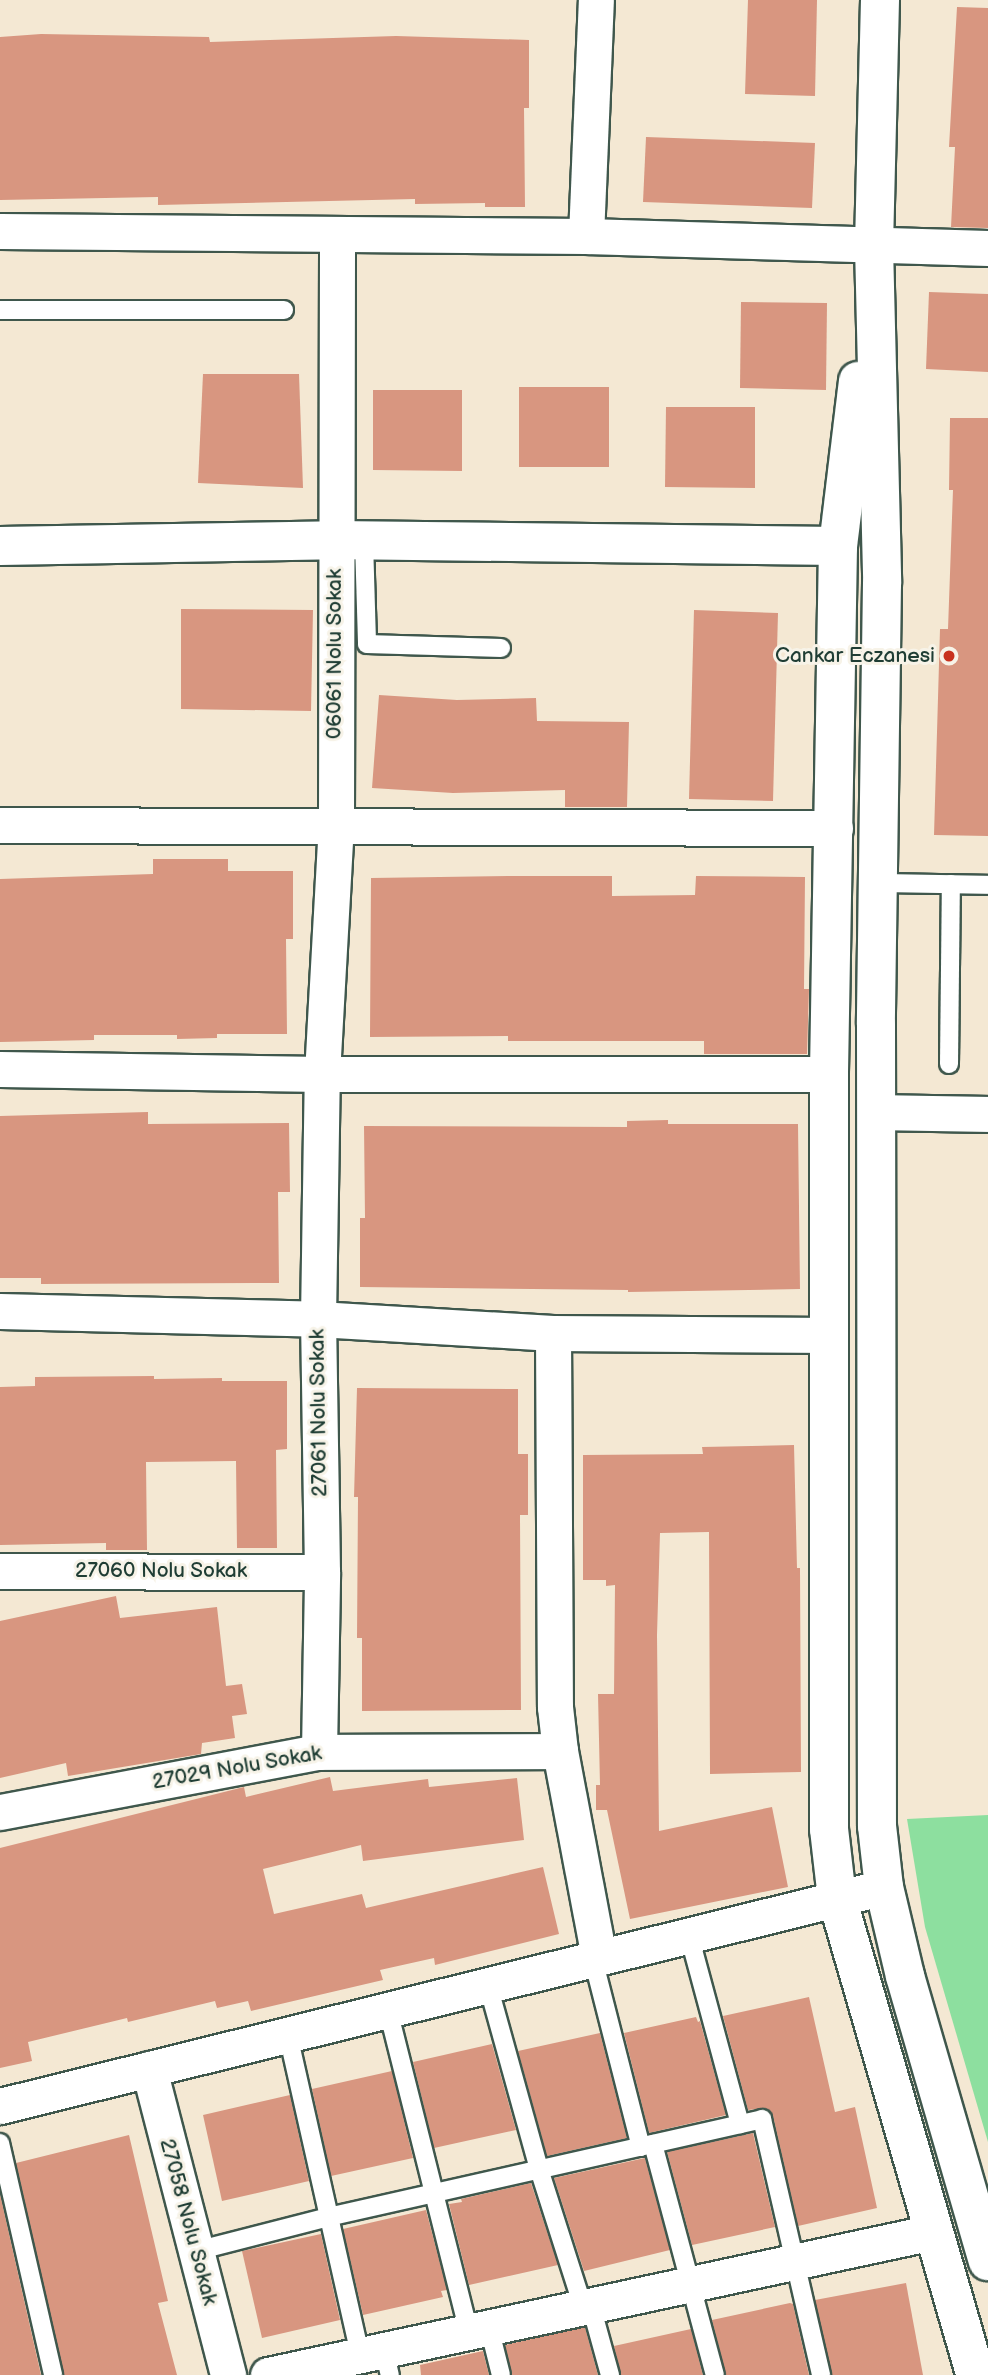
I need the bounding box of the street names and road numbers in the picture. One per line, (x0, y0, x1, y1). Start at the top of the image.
street label: 06061 Nolu Sokak (322, 569, 348, 739)
street label: 27061 Nolu Sokak (305, 1329, 333, 1497)
street label: 27060 Nolu Sokak (75, 1558, 247, 1584)
street label: 27029 Nolu Sokak (150, 1741, 324, 1795)
street label: 27058 Nolu Sokak (154, 2136, 222, 2308)

